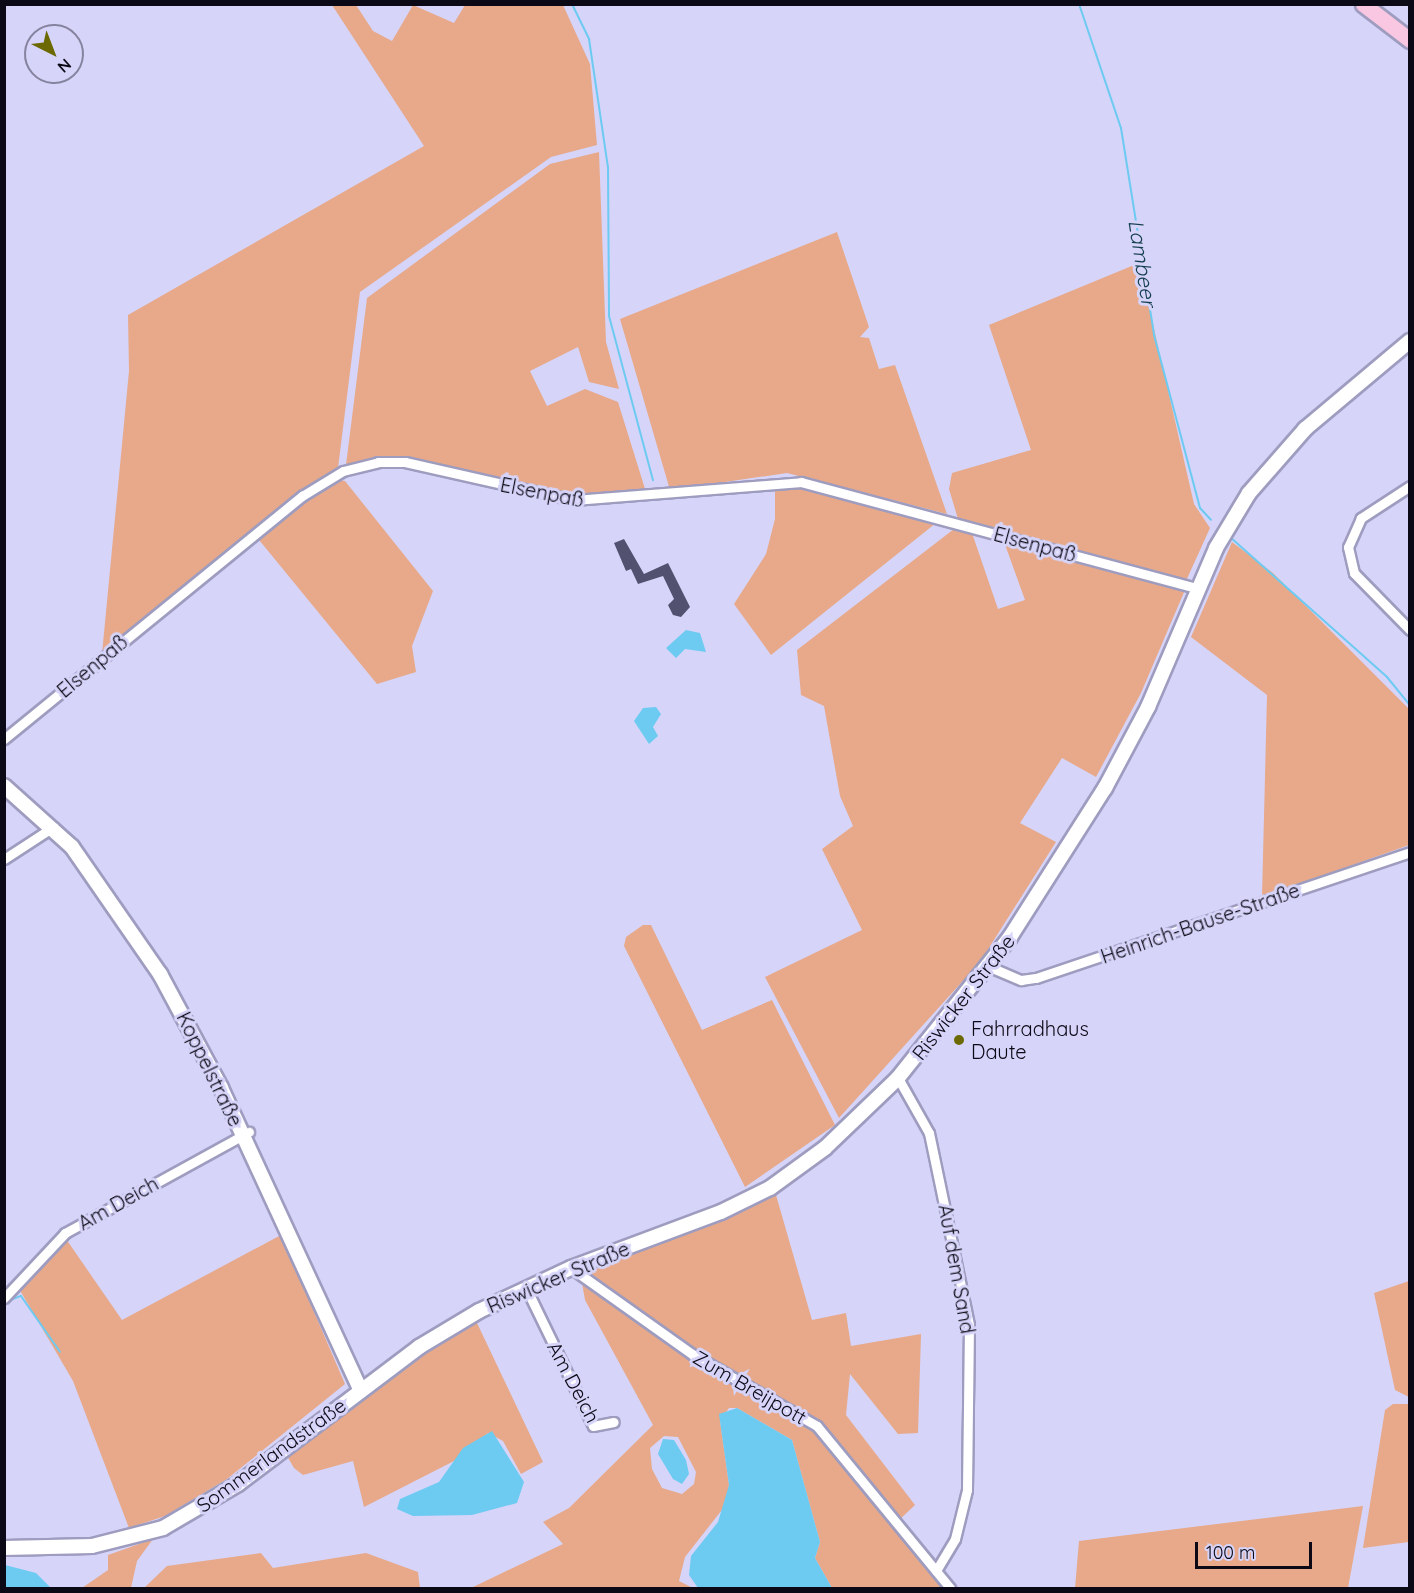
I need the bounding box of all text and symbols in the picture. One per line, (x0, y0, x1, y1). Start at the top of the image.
north arrow (24, 24, 84, 84)
text: N (54, 55, 76, 77)
water label: Lambeer (1124, 218, 1162, 308)
street label: Elsenpaß (498, 472, 586, 512)
street label: Elsenpaß (991, 521, 1079, 567)
street label: Elsenpaß (52, 630, 132, 702)
street label: Heinrich-Bause-Straße (1097, 878, 1303, 968)
street label: Riswicker Straße (907, 930, 1019, 1064)
street label: Koppelstraße (172, 1008, 248, 1130)
place label: Fahrradhaus Daute (971, 1016, 1089, 1063)
marker: Fahrradhaus Daute (952, 1033, 966, 1047)
street label: Am Deich (73, 1171, 163, 1235)
street label: Auf dem Sand (934, 1202, 980, 1336)
street label: Riswicker Straße (483, 1236, 633, 1318)
street label: Am Deich (543, 1337, 605, 1427)
street label: Zum Breijpott (689, 1345, 811, 1429)
street label: Sommerlandstraße (192, 1393, 350, 1517)
scale bar (1198, 1530, 1315, 1568)
text: 100 m (1206, 1541, 1255, 1564)

